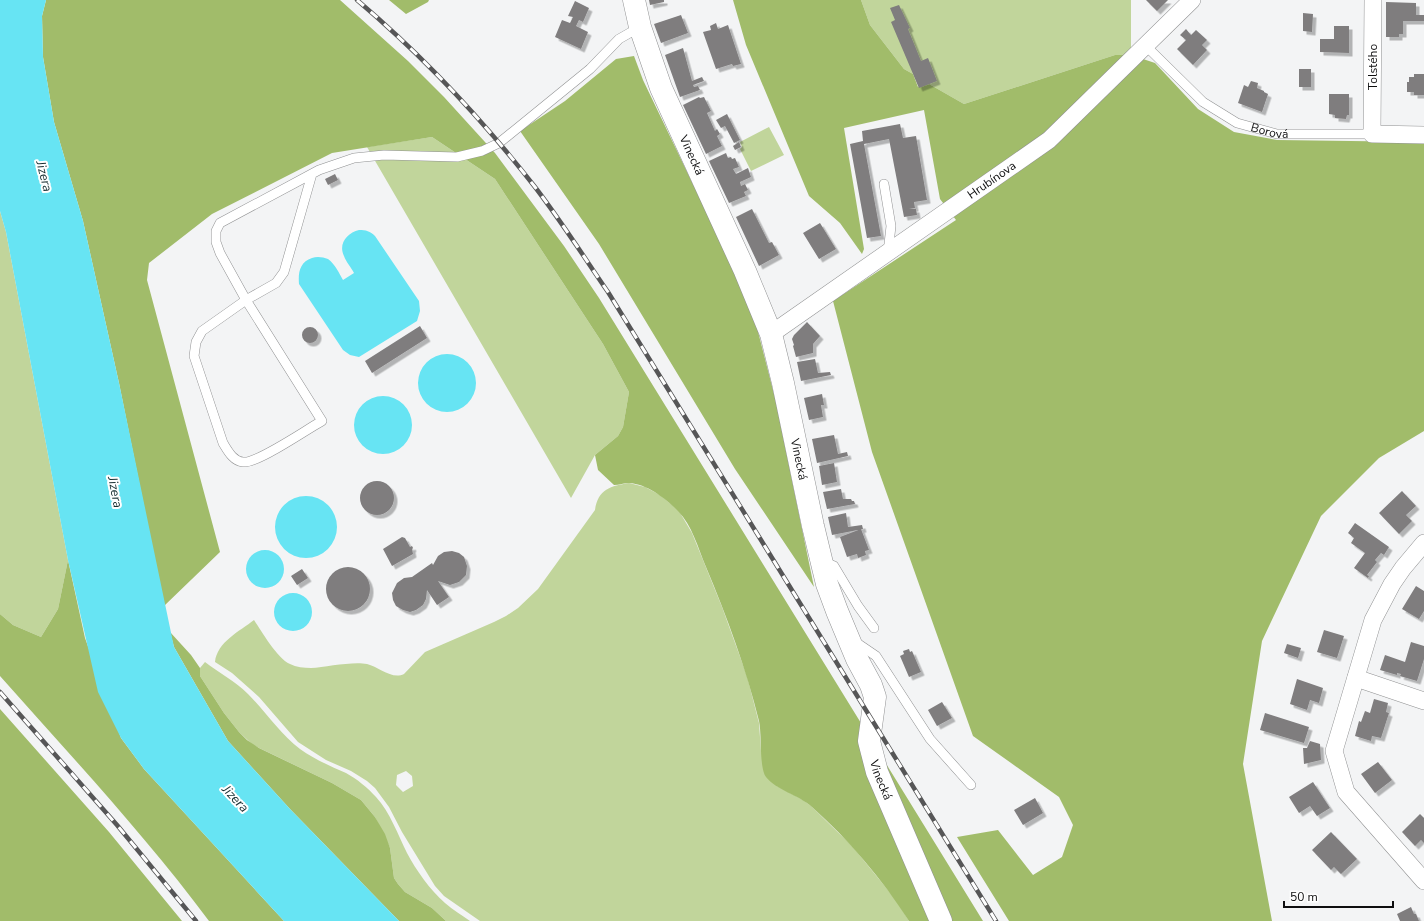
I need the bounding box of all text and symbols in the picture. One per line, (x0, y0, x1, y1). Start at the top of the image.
street label: Tolstého (1365, 44, 1381, 90)
street label: Borová (1249, 119, 1288, 142)
street label: Vinecká (675, 132, 708, 178)
water label: Jizera (31, 158, 57, 194)
street label: Hrubínova (964, 158, 1019, 203)
street label: Vinecká (787, 436, 811, 481)
water label: Jizera (103, 474, 127, 509)
street label: Vinecká (866, 757, 896, 803)
water label: Jizera (217, 780, 253, 816)
scale bar (1284, 883, 1393, 909)
text: 50 m (1290, 889, 1318, 905)

